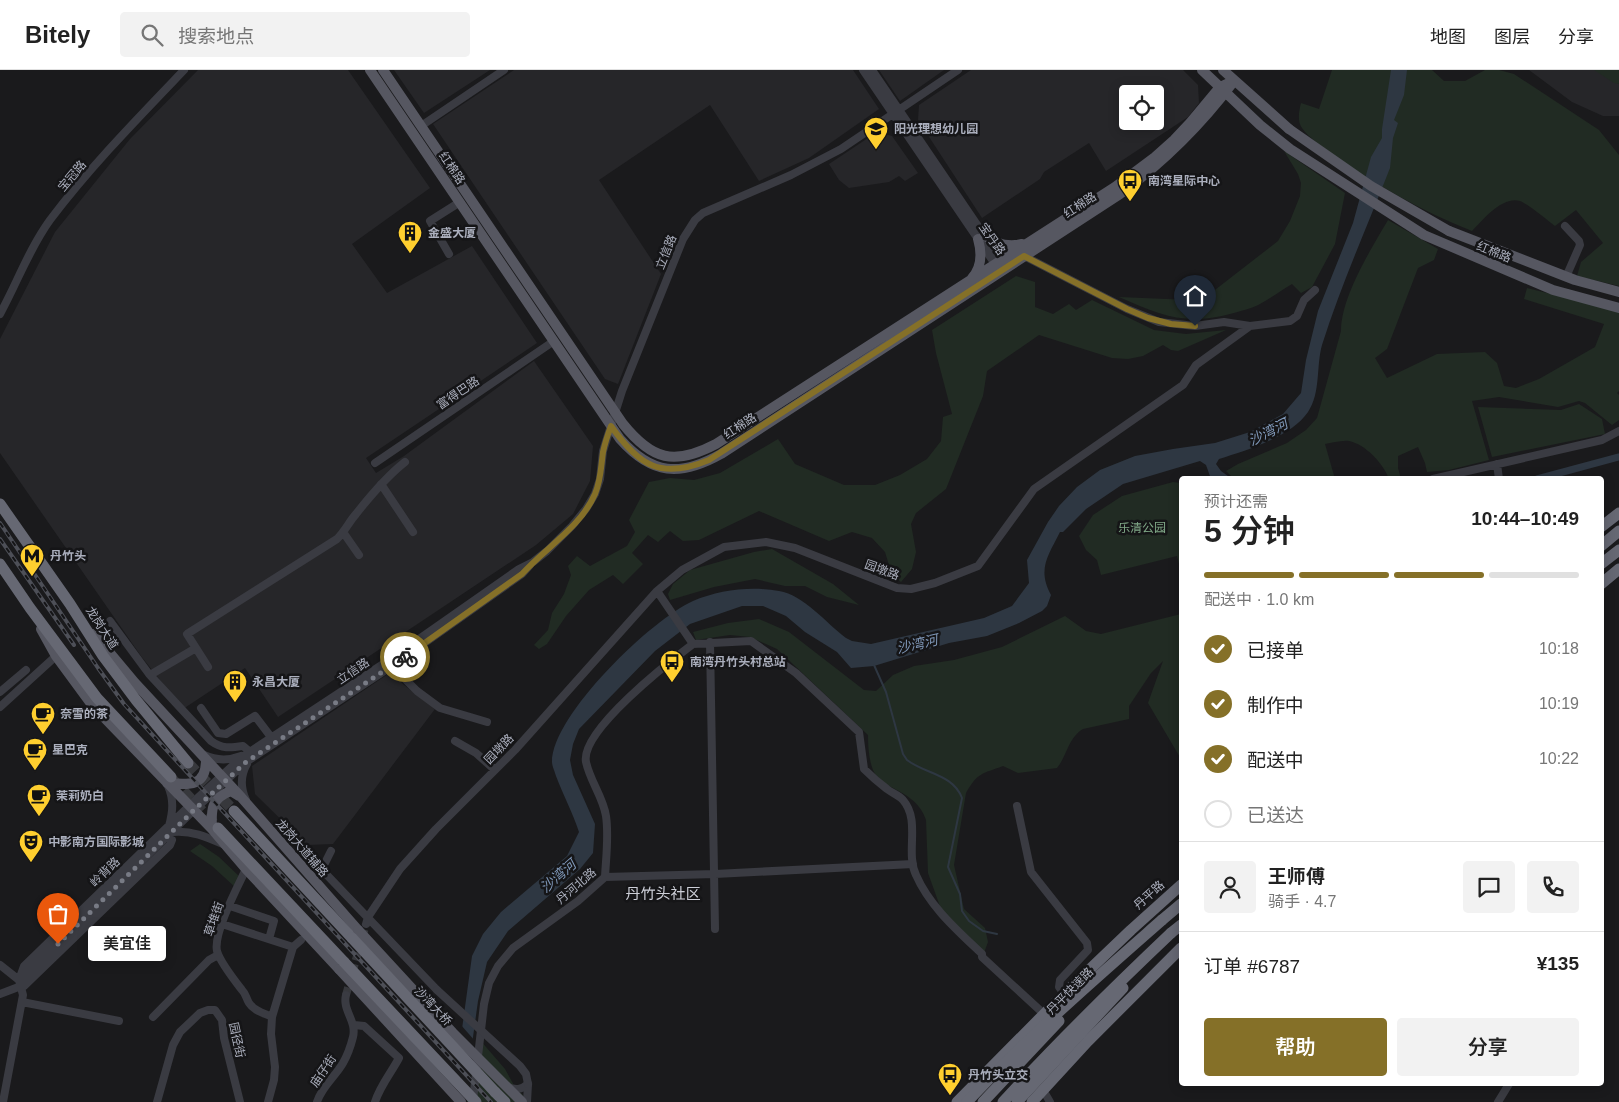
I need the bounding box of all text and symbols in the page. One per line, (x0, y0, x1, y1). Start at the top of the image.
search box (120, 12, 470, 57)
text: Bitely (25, 21, 90, 48)
icon: search (138, 21, 166, 49)
text: 搜索地点 (178, 26, 254, 47)
text: 地图 (1430, 27, 1466, 47)
text: 图层 (1494, 27, 1530, 47)
text: 分享 (1558, 27, 1594, 47)
map controls (1119, 85, 1164, 130)
button: locate (1119, 85, 1164, 130)
school or university icon: 阳光理想幼儿园 (863, 116, 889, 150)
place label: 阳光理想幼儿园 (894, 122, 978, 136)
street label: 红棉路 (436, 149, 468, 187)
street label: 宝冠路 (55, 158, 89, 194)
bus stop icon: 南湾星际中心 (1117, 168, 1143, 202)
place label: 南湾星际中心 (1148, 174, 1220, 188)
street label: 红棉路 (1061, 189, 1099, 221)
building icon: 金盛大厦 (397, 220, 423, 254)
street label: 宝丹路 (976, 220, 1008, 258)
place label: 金盛大厦 (428, 226, 476, 240)
street label: 立信路 (653, 233, 679, 271)
street label: 红棉路 (1475, 239, 1513, 265)
pin (1174, 275, 1216, 326)
icon: home (1181, 282, 1209, 310)
street label: 富得巴路 (434, 374, 482, 412)
street label: 红棉路 (721, 410, 759, 442)
water label: 沙湾河 (1246, 414, 1293, 449)
text: 预计还需 (1204, 493, 1268, 510)
text: 10:44–10:49 (1471, 508, 1579, 529)
text: 5 分钟 (1204, 513, 1295, 549)
park label: 乐清公园 (1118, 521, 1166, 535)
metro station icon: 丹竹头 (19, 543, 45, 577)
place label: 丹竹头 (50, 549, 86, 563)
street label: 园墩路 (863, 557, 901, 583)
text: 配送中 · 1.0 km (1204, 591, 1314, 608)
street label: 龙岗大道 (83, 604, 121, 652)
water label: 沙湾河 (895, 631, 942, 657)
courier (380, 632, 430, 682)
icon: check (1204, 635, 1232, 663)
text: 已接单 (1247, 640, 1304, 661)
text: 10:18 (1539, 640, 1579, 657)
icon: bike (391, 643, 419, 671)
bus stop icon: 南湾丹竹头村总站 (659, 649, 685, 683)
street label: 立信路 (334, 655, 372, 687)
place label: 南湾丹竹头村总站 (690, 655, 786, 669)
building icon: 永昌大厦 (222, 669, 248, 703)
place label: 永昌大厦 (252, 675, 300, 689)
icon: check (1204, 690, 1232, 718)
text: 制作中 (1247, 695, 1304, 716)
text: 10:19 (1539, 695, 1579, 712)
cafe icon: 奈雪的茶 (30, 701, 56, 735)
place label: 奈雪的茶 (60, 707, 108, 721)
street label: 园墩路 (481, 731, 517, 767)
cafe icon: 星巴克 (22, 737, 48, 771)
place label: 星巴克 (52, 743, 88, 757)
icon: check (1204, 745, 1232, 773)
text: 配送中 (1247, 750, 1304, 771)
text: 10:22 (1539, 750, 1579, 767)
cafe icon: 茉莉奶白 (26, 783, 52, 817)
place label: 茉莉奶白 (56, 789, 104, 803)
text: 已送达 (1247, 805, 1304, 826)
street label: 龙岗大道辅路 (273, 816, 331, 880)
theatre icon: 中影南方国际影城 (18, 829, 44, 863)
place label: 中影南方国际影城 (48, 835, 144, 849)
street label: 岭背路 (87, 854, 123, 890)
water label: 沙湾河 (537, 854, 581, 896)
button: person (1204, 861, 1256, 913)
button: chat (1463, 861, 1515, 913)
button: phone (1527, 861, 1579, 913)
street label: 丹河北路 (553, 865, 599, 907)
text: 王师傅 (1268, 866, 1325, 887)
street label: 丹平路 (1131, 878, 1167, 912)
district label: 丹竹头社区 (625, 885, 701, 902)
pin (37, 893, 79, 944)
text: 骑手 · 4.7 (1268, 893, 1336, 910)
icon: bag (44, 900, 72, 928)
street label: 草堆街 (202, 900, 226, 938)
callout: 美宜佳 (88, 926, 166, 962)
text: 美宜佳 (103, 935, 151, 952)
text: ¥135 (1537, 953, 1579, 974)
text: 订单 #6787 (1204, 956, 1300, 977)
street label: 丹平快速路 (1044, 965, 1096, 1017)
street label: 沙湾大桥 (412, 984, 454, 1028)
button: 帮助 (1204, 1018, 1387, 1076)
button: 分享 (1397, 1018, 1579, 1076)
street label: 园径街 (226, 1021, 248, 1059)
street label: 庙仔街 (307, 1052, 339, 1090)
bus stop icon: 丹竹头立交 (937, 1062, 963, 1096)
place label: 丹竹头立交 (968, 1068, 1028, 1082)

